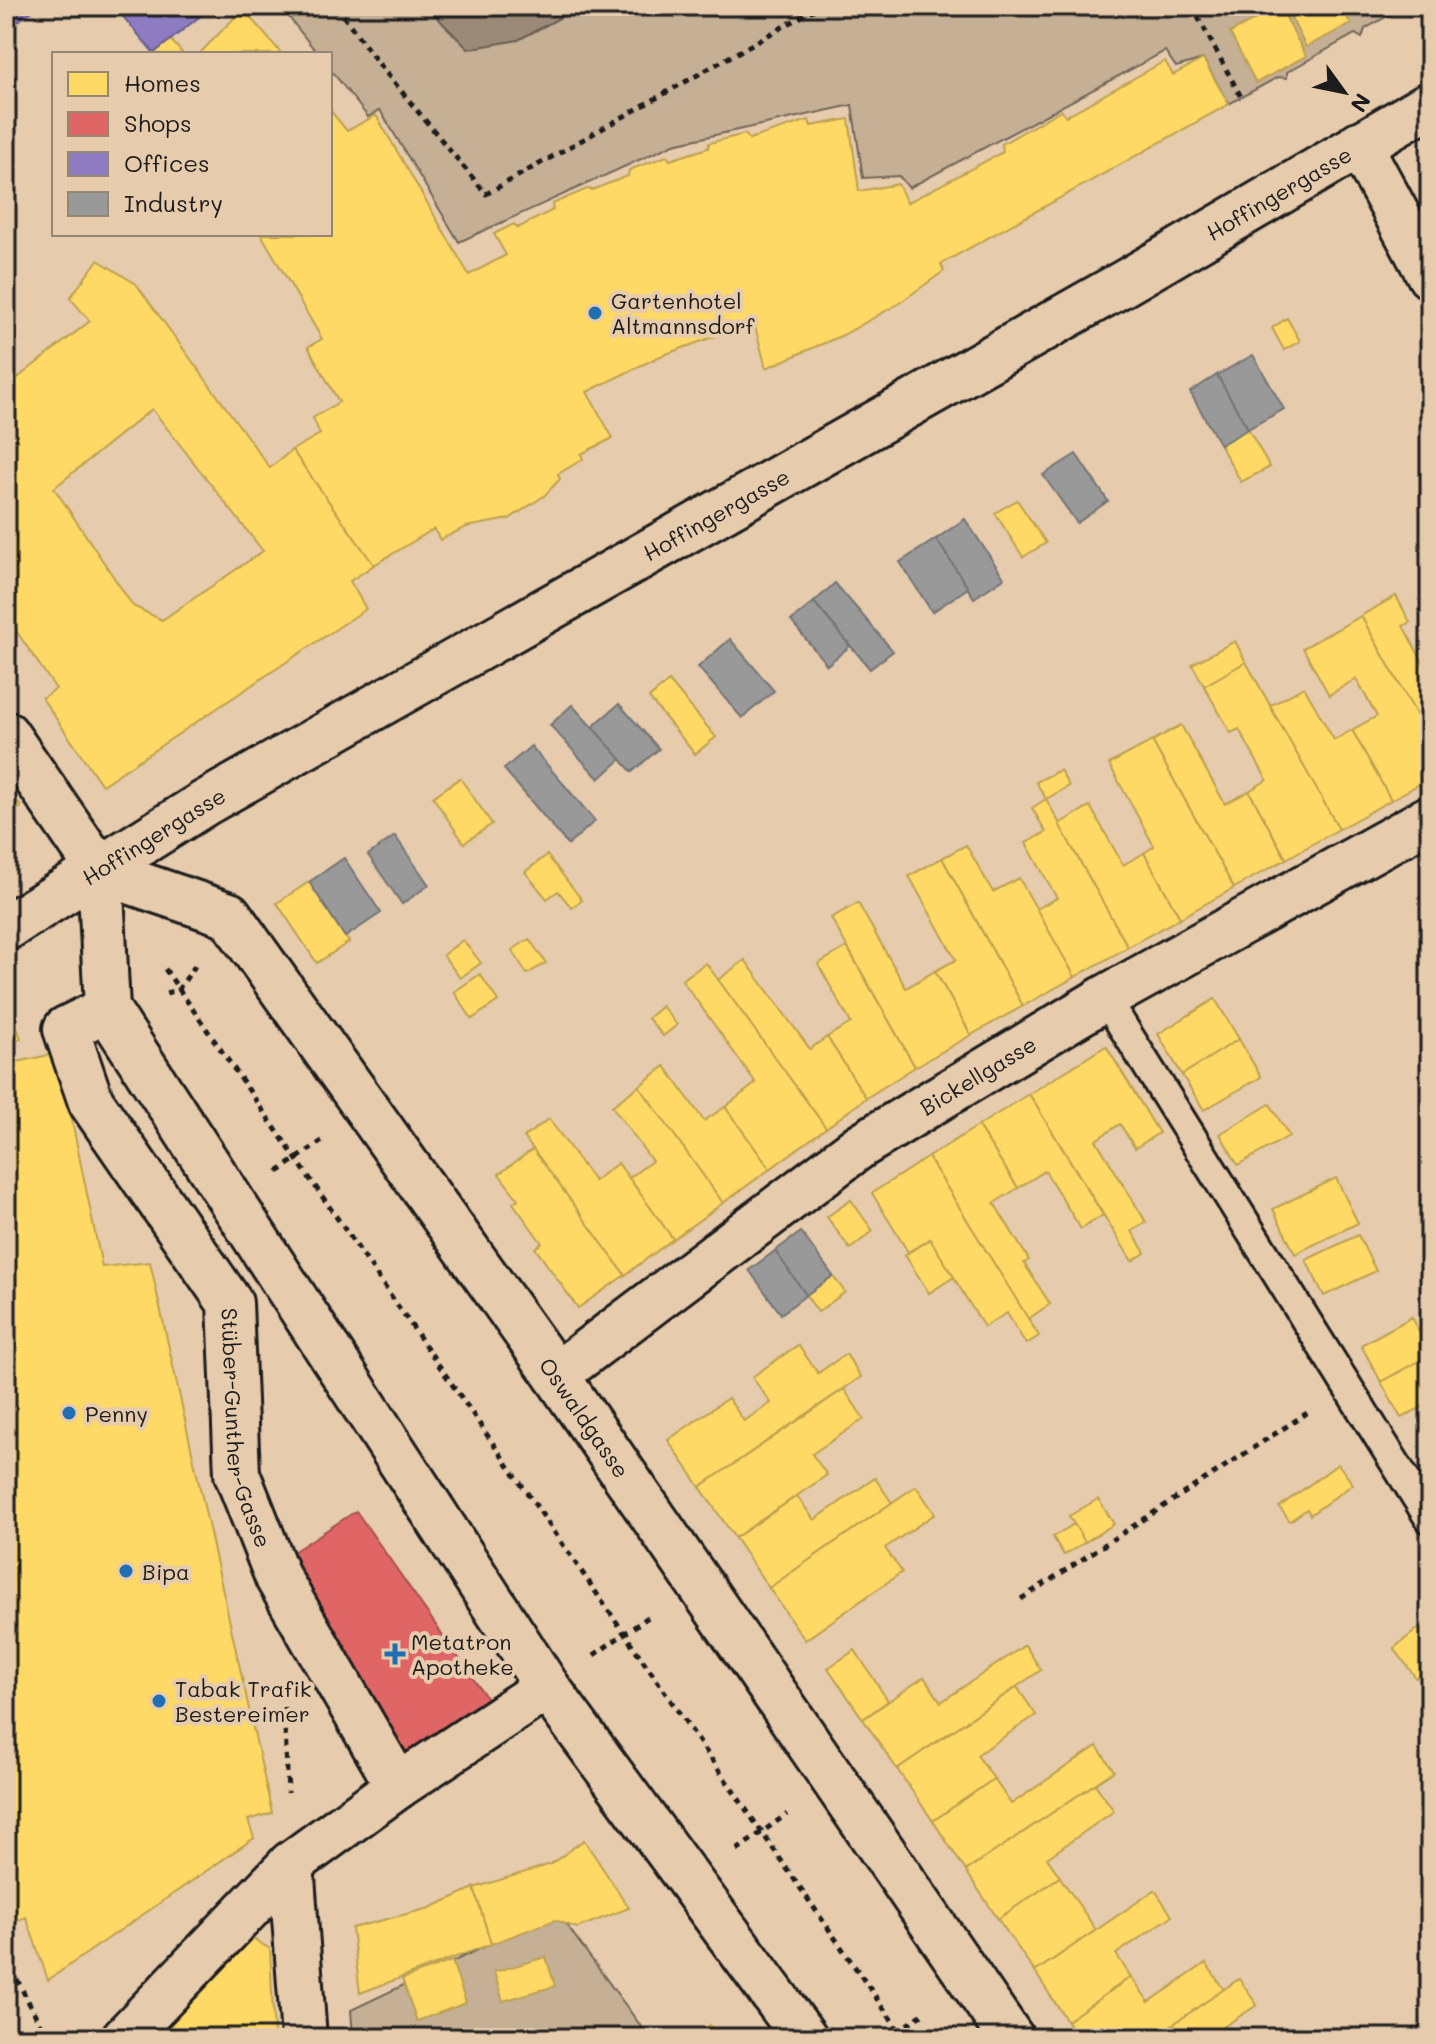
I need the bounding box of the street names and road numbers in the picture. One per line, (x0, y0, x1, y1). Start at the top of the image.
street label: Hoffingergasse (1201, 139, 1357, 247)
street label: Hoffingergasse (638, 461, 794, 567)
street label: Hoffingergasse (76, 780, 230, 891)
street label: Bickellgasse (914, 1029, 1041, 1121)
street label: Stüber-Gunther-Gasse (216, 1307, 279, 1552)
street label: Oswaldgasse (533, 1351, 637, 1483)

